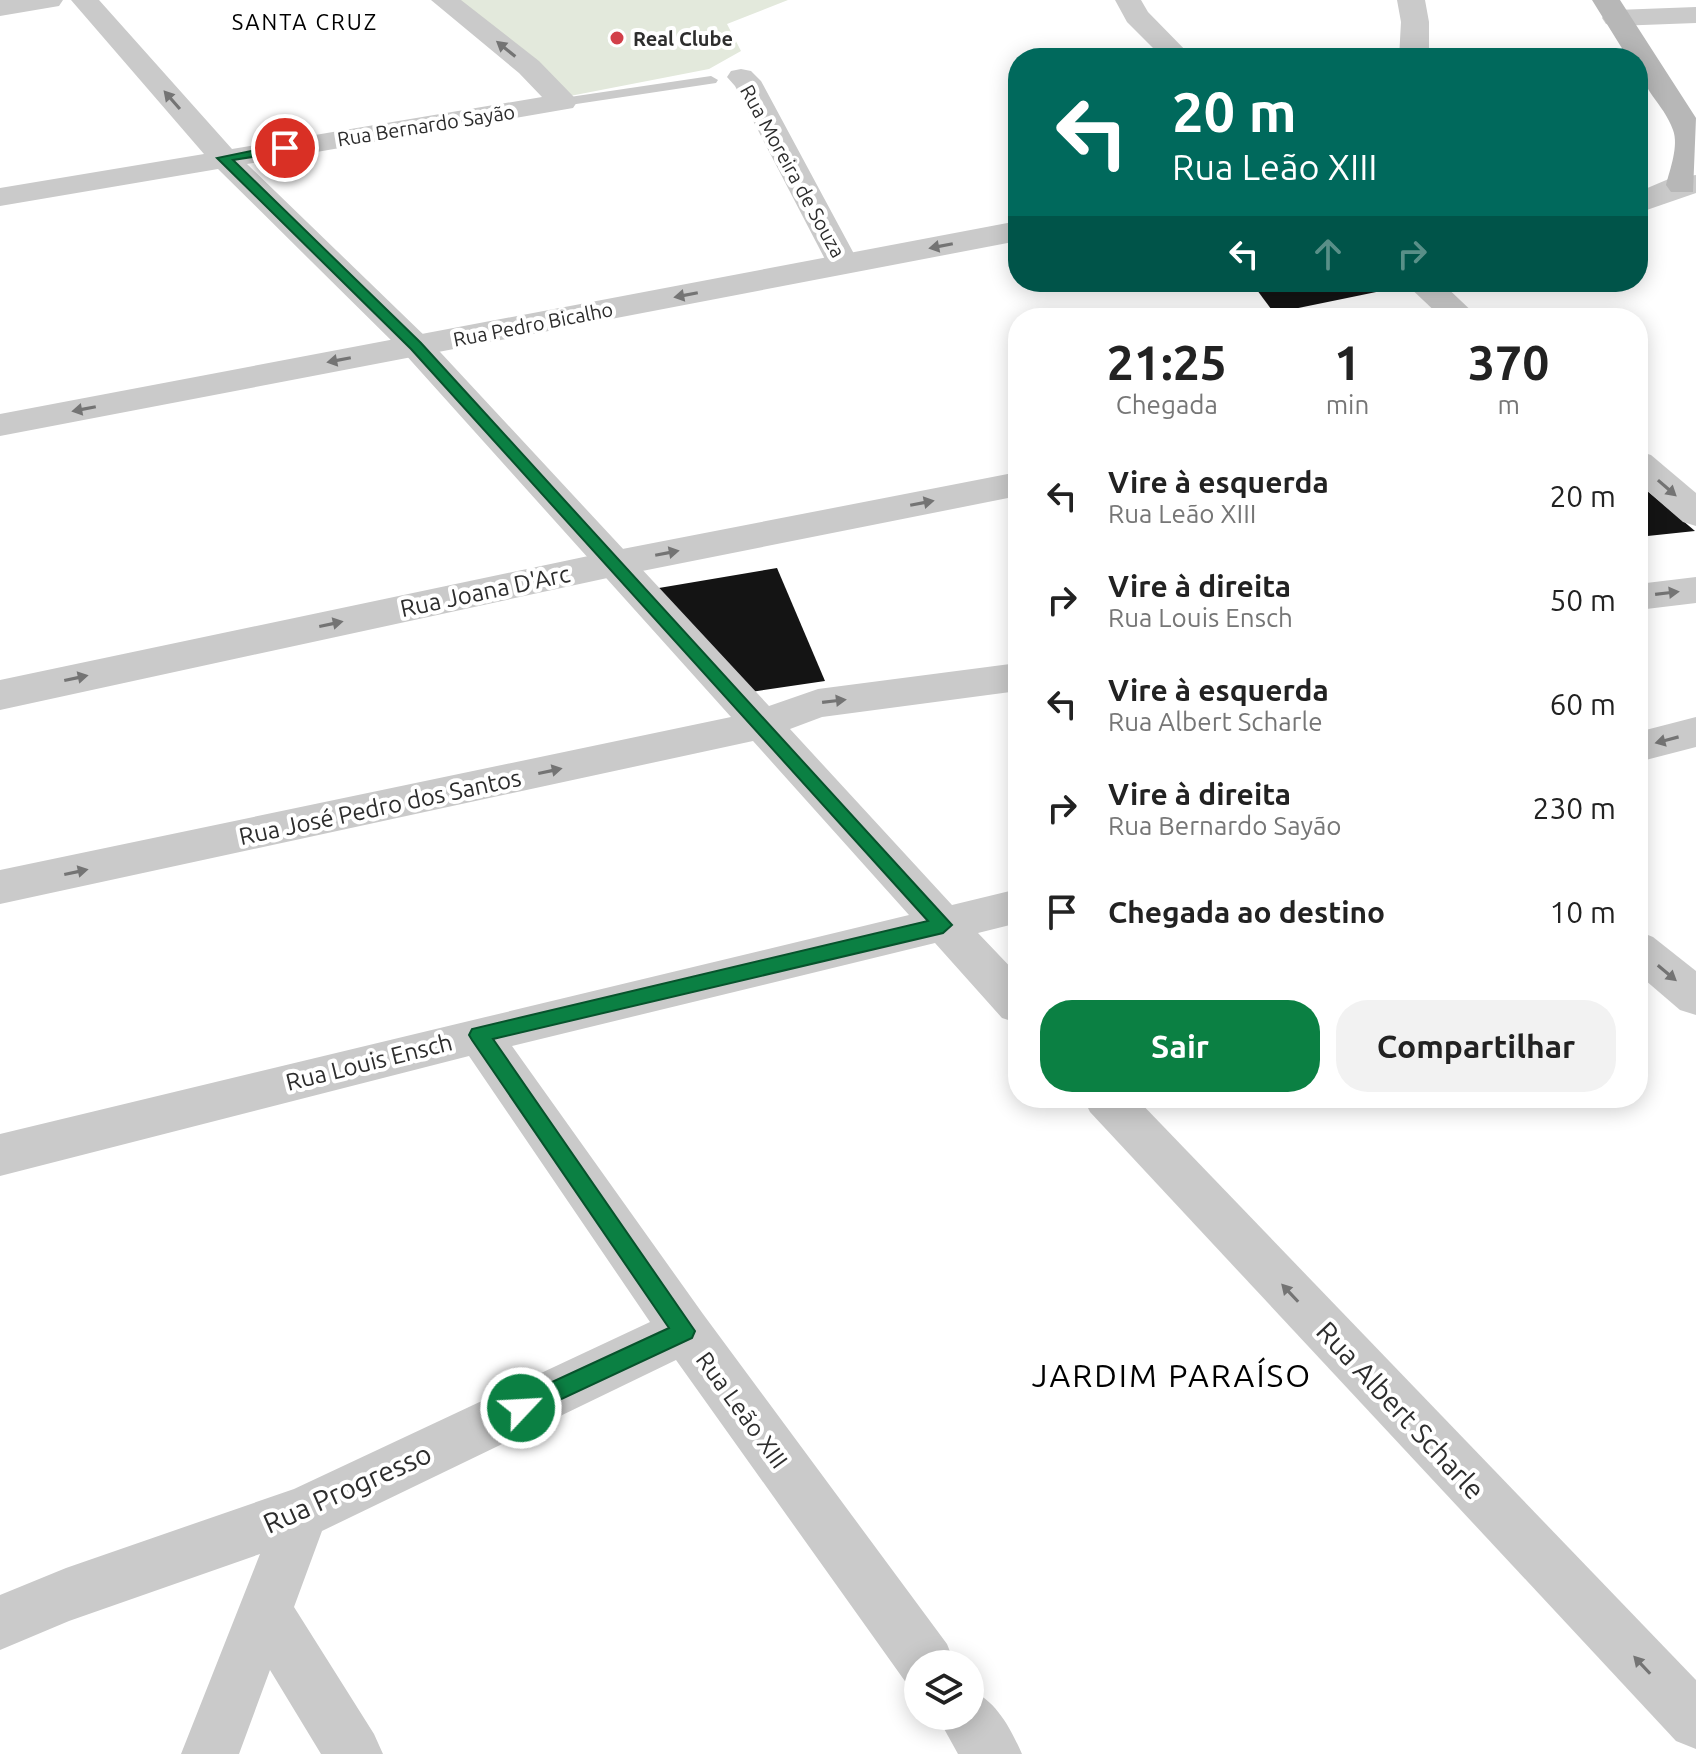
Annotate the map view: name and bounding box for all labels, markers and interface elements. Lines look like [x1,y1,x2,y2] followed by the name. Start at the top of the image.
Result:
[232,9,378,34] district label: SANTA CRUZ
[633,27,733,50] place label: Real Clube
[608,29,626,47] marker: Real Clube
[496,41,516,58] one-way arrow
[1040,80,1144,184] icon: left
[1172,80,1297,143] text: 20 m
[736,81,850,261] street label: Rua Moreira de Souza
[164,90,181,110] one-way arrow
[335,100,517,150] street label: Rua Bernardo Sayão
[251,114,319,182] pin
[263,126,307,170] icon: arrive
[1172,146,1378,187] text: Rua Leão XIII
[1222,232,1266,276] icon: left
[1306,232,1350,276] icon: ahead
[1390,232,1434,276] icon: right
[929,240,954,253] one-way arrow
[673,289,698,301] one-way arrow
[451,297,615,351] street label: Rua Pedro Bicalho
[1107,335,1227,389] text: 21:25
[1334,335,1361,389] text: 1
[1468,335,1549,389] text: 370
[327,355,352,367] one-way arrow
[1116,390,1218,419] text: Chegada
[1326,390,1369,419] text: min
[1497,390,1520,419] text: m
[71,404,96,416] one-way arrow
[1108,465,1329,499] text: Vire à esquerda
[1040,474,1084,518] icon: left
[1549,479,1616,513] text: 20 m
[1657,479,1677,496] one-way arrow
[910,496,935,508] one-way arrow
[1108,499,1256,528] text: Rua Leão XIII
[655,546,680,559] one-way arrow
[398,560,572,622] street label: Rua Joana D'Arc
[1108,569,1291,603] text: Vire à direita
[1040,578,1084,622] icon: right
[1549,583,1616,617] text: 50 m
[1655,587,1680,600] one-way arrow
[1108,603,1293,632] text: Rua Louis Ensch
[318,617,343,630] one-way arrow
[64,671,89,684] one-way arrow
[1108,673,1329,707] text: Vire à esquerda
[1040,682,1084,726] icon: left
[1549,687,1616,721] text: 60 m
[822,694,847,707] one-way arrow
[1108,707,1323,736] text: Rua Albert Scharle
[1654,734,1679,746] one-way arrow
[236,764,524,850] street label: Rua José Pedro dos Santos
[537,764,562,776] one-way arrow
[1108,777,1291,811] text: Vire à direita
[1040,786,1084,830] icon: right
[1532,791,1616,825] text: 230 m
[1108,811,1342,840] text: Rua Bernardo Sayão
[64,865,89,878] one-way arrow
[1040,890,1084,934] icon: arrive
[1108,895,1385,929] text: Chegada ao destino
[1549,895,1616,929] text: 10 m
[1657,964,1677,981] one-way arrow
[1040,1000,1320,1092] button: Sair
[1336,1000,1616,1092] button: Compartilhar
[283,1028,455,1096] street label: Rua Louis Ensch
[1282,1284,1300,1303] one-way arrow
[1311,1315,1491,1505] street label: Rua Albert Scharle
[691,1347,793,1473] street label: Rua Leão XIII
[1032,1357,1312,1393] district label: JARDIM PARAÍSO
[479,1366,563,1450] position arrow
[258,1437,436,1539] street label: Rua Progresso
[904,1650,984,1730] map controls
[904,1650,984,1730] button: layers
[1634,1656,1652,1675] one-way arrow

